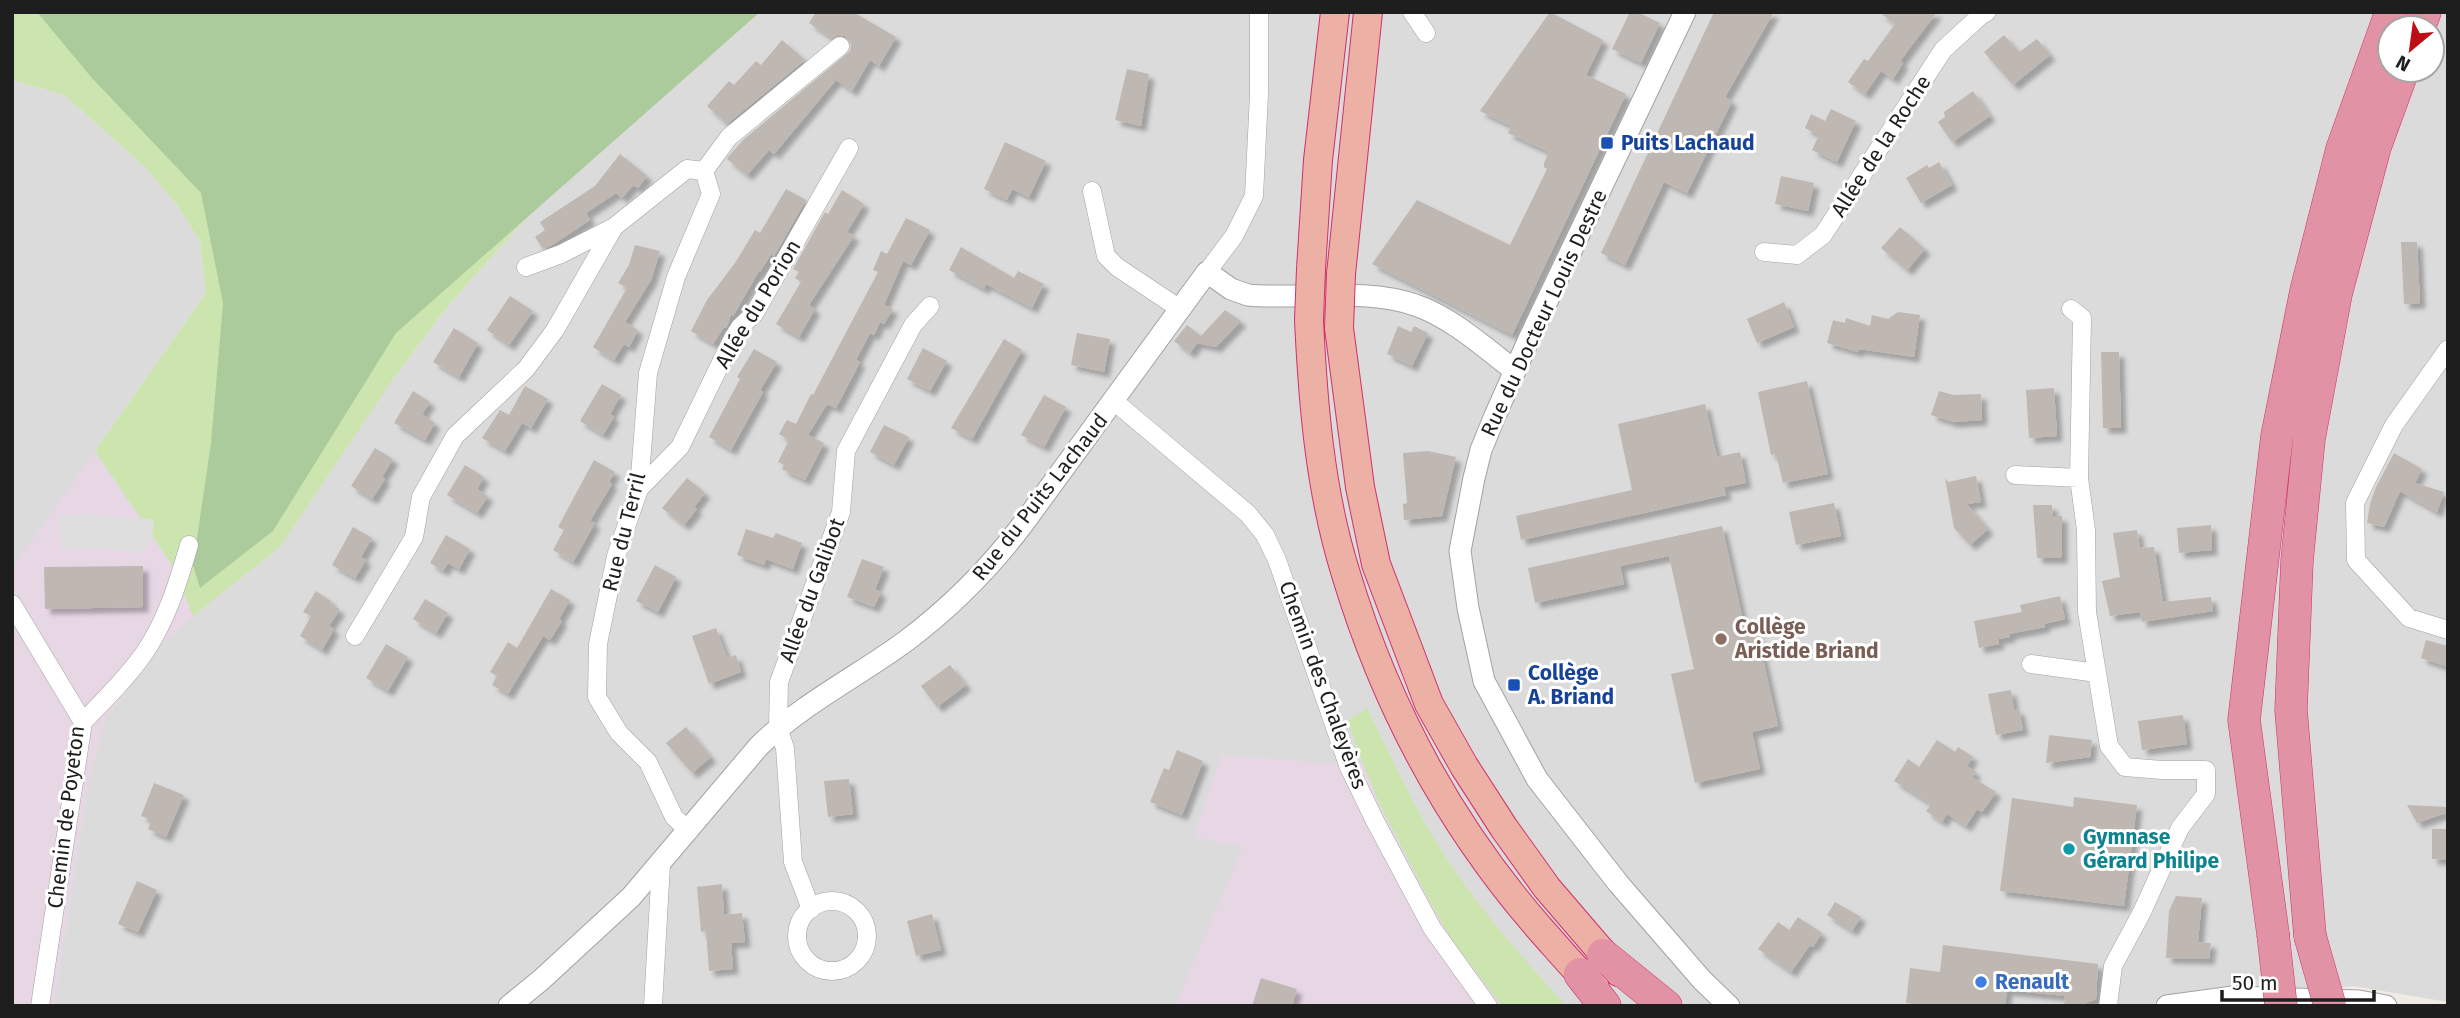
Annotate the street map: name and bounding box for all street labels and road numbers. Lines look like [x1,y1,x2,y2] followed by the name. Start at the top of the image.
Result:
[1826,70,1936,222] street label: Allée de la Roche
[1475,185,1613,441] street label: Rue du Docteur Louis Destre
[709,235,807,373] street label: Allée du Porion
[967,408,1113,586] street label: Rue du Puits Lachaud
[597,470,651,594] street label: Rue du Terril
[774,514,850,666] street label: Allée du Galibot
[1273,577,1373,793] street label: Chemin des Chaleyères
[42,724,90,910] street label: Chemin de Poyeton

